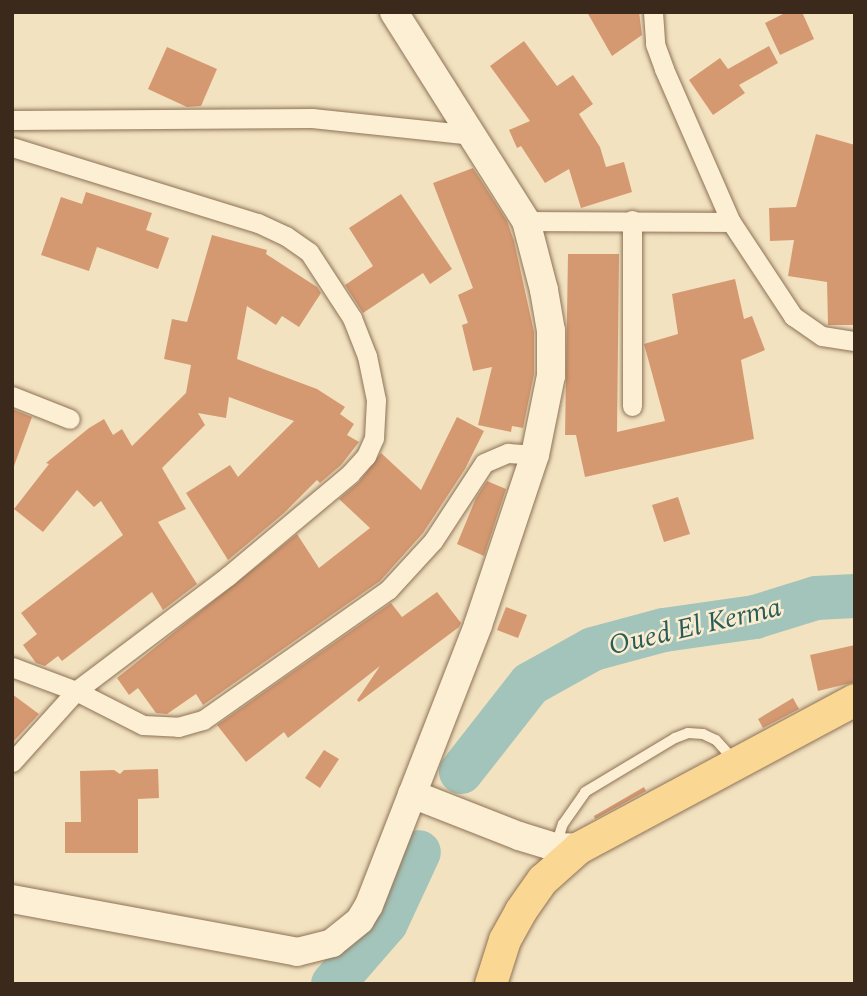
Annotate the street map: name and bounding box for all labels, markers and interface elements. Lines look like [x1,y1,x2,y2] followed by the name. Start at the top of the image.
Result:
[605,591,785,663] water label: Oued El Kerma

